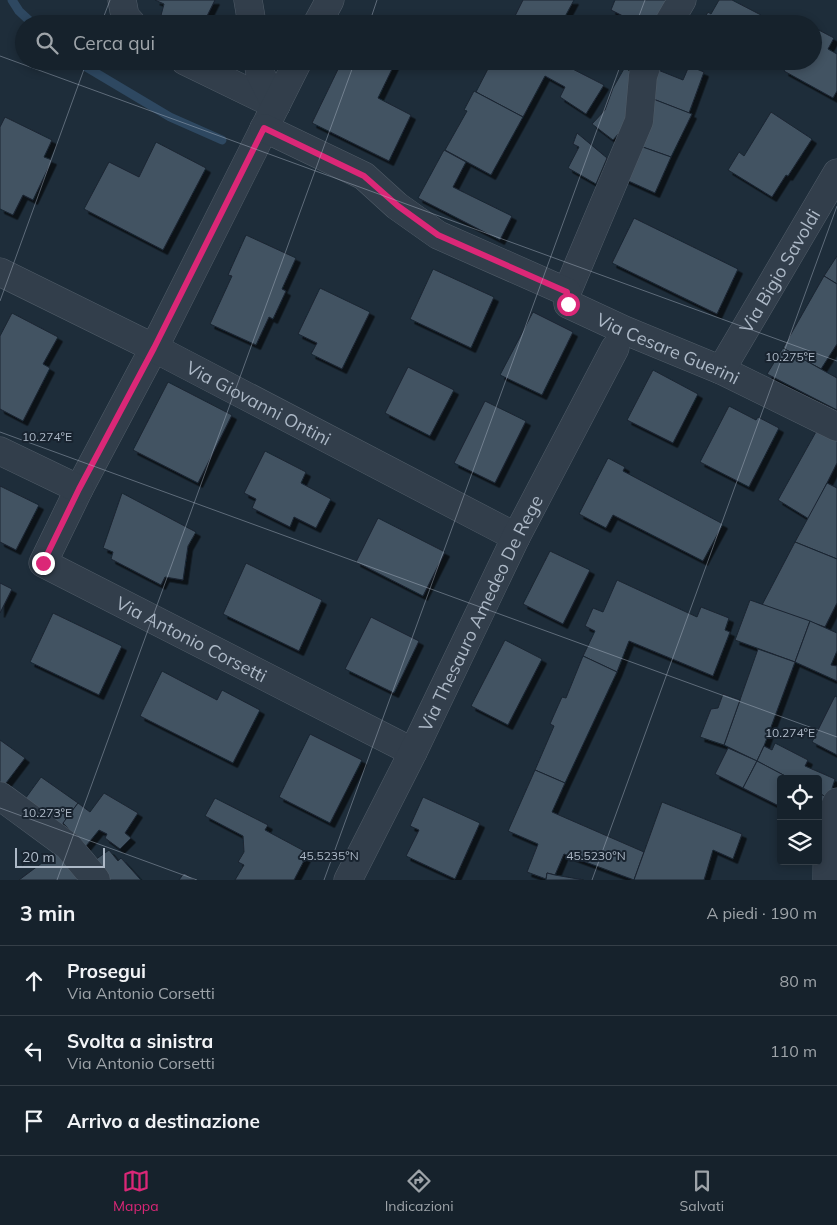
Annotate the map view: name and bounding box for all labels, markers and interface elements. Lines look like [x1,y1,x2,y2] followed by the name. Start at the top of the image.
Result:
[15,15,822,70] search box
[33,29,61,57] icon: search
[73,31,155,55] text: Cerca qui
[734,205,825,337] street label: Via Bigio Savoldi
[557,293,580,316] route start
[593,307,744,389] street label: Via Cesare Guerini
[765,349,815,364] text: 10.275°E
[182,355,335,450] street label: Via Giovanni Ontini
[22,429,72,444] text: 10.274°E
[413,491,548,735] street label: Via Thesauro Amedeo De Rege
[32,552,55,575] route end
[112,591,271,687] street label: Via Antonio Corsetti
[765,725,815,740] text: 10.274°E
[777,775,822,865] map controls
[777,775,822,820] button: locate
[22,805,72,820] text: 10.273°E
[777,820,822,865] button: layers
[15,845,105,868] scale bar
[22,848,55,866] text: 20 m
[299,848,359,863] text: 45.5235°N
[566,848,626,863] text: 45.5230°N
[20,900,75,926] text: 3 min
[706,903,817,923] text: A piedi · 190 m
[67,959,146,983] text: Prosegui
[20,967,48,995] icon: ahead
[780,971,817,991] text: 80 m
[67,983,215,1003] text: Via Antonio Corsetti
[67,1029,213,1053] text: Svolta a sinistra
[20,1037,48,1065] icon: left
[770,1041,817,1061] text: 110 m
[67,1053,215,1073] text: Via Antonio Corsetti
[20,1107,48,1135] icon: arrive
[67,1109,260,1133] text: Arrivo a destinazione
[113,1167,159,1215] tab: Mappa
[385,1167,454,1215] tab: Indicazioni
[680,1167,724,1215] tab: Salvati

